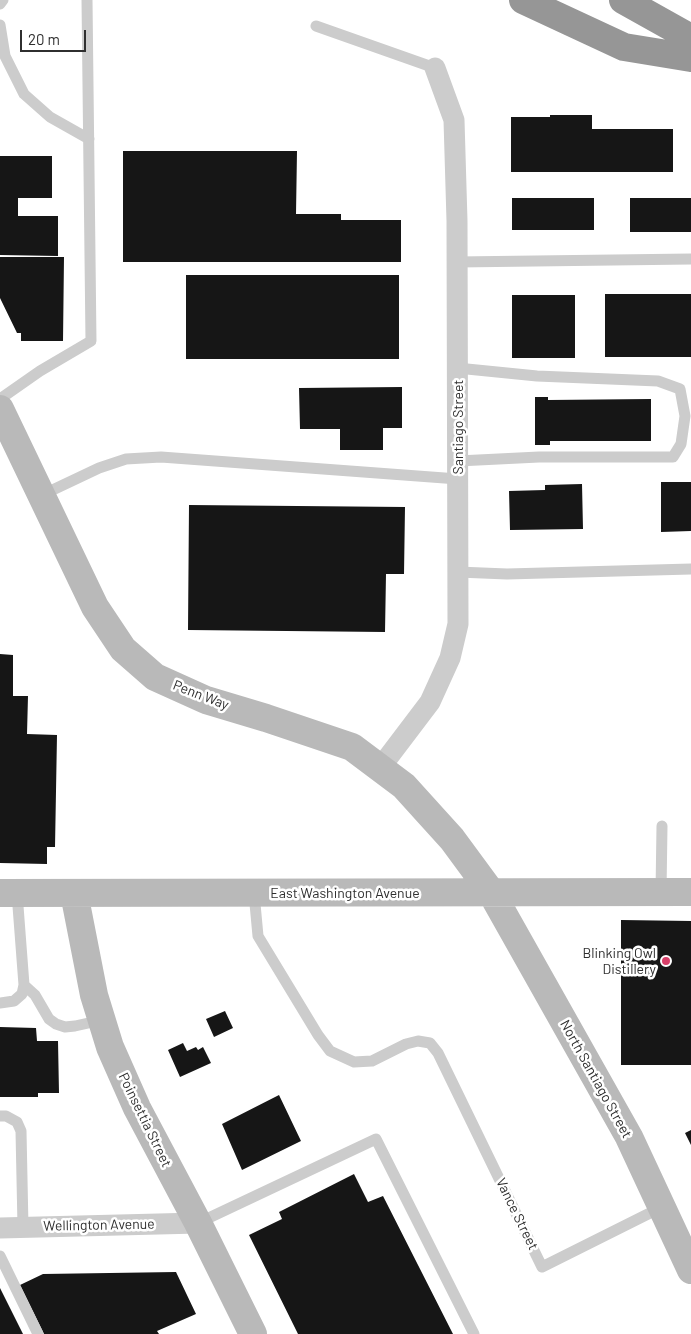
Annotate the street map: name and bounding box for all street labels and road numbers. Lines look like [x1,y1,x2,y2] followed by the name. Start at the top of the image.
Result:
[450,380,466,474] street label: Santiago Street
[171,677,231,713] street label: Penn Way
[270,885,420,901] street label: East Washington Avenue
[557,1017,635,1141] street label: North Santiago Street
[115,1070,175,1170] street label: Poinsettia Street
[492,1175,542,1253] street label: Vance Street
[43,1216,155,1234] street label: Wellington Avenue

